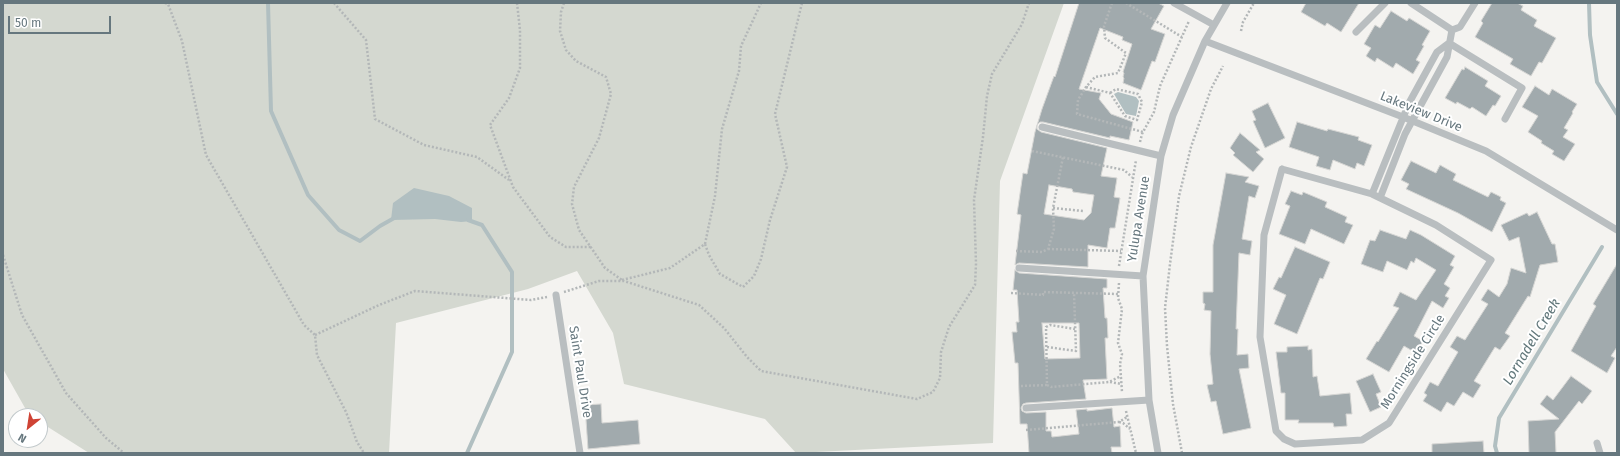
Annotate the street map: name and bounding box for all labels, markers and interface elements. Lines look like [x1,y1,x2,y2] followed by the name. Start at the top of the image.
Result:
[10,8,113,34] scale bar
[15,16,41,30] text: 50 m
[1378,88,1464,136] street label: Lakeview Drive
[1125,175,1153,263] street label: Yulupa Avenue
[1500,296,1564,388] water label: Lornadell Creek
[1378,312,1448,412] street label: Morningside Circle
[565,325,595,419] street label: Saint Paul Drive
[8,408,48,448] north arrow
[16,431,29,445] text: N

